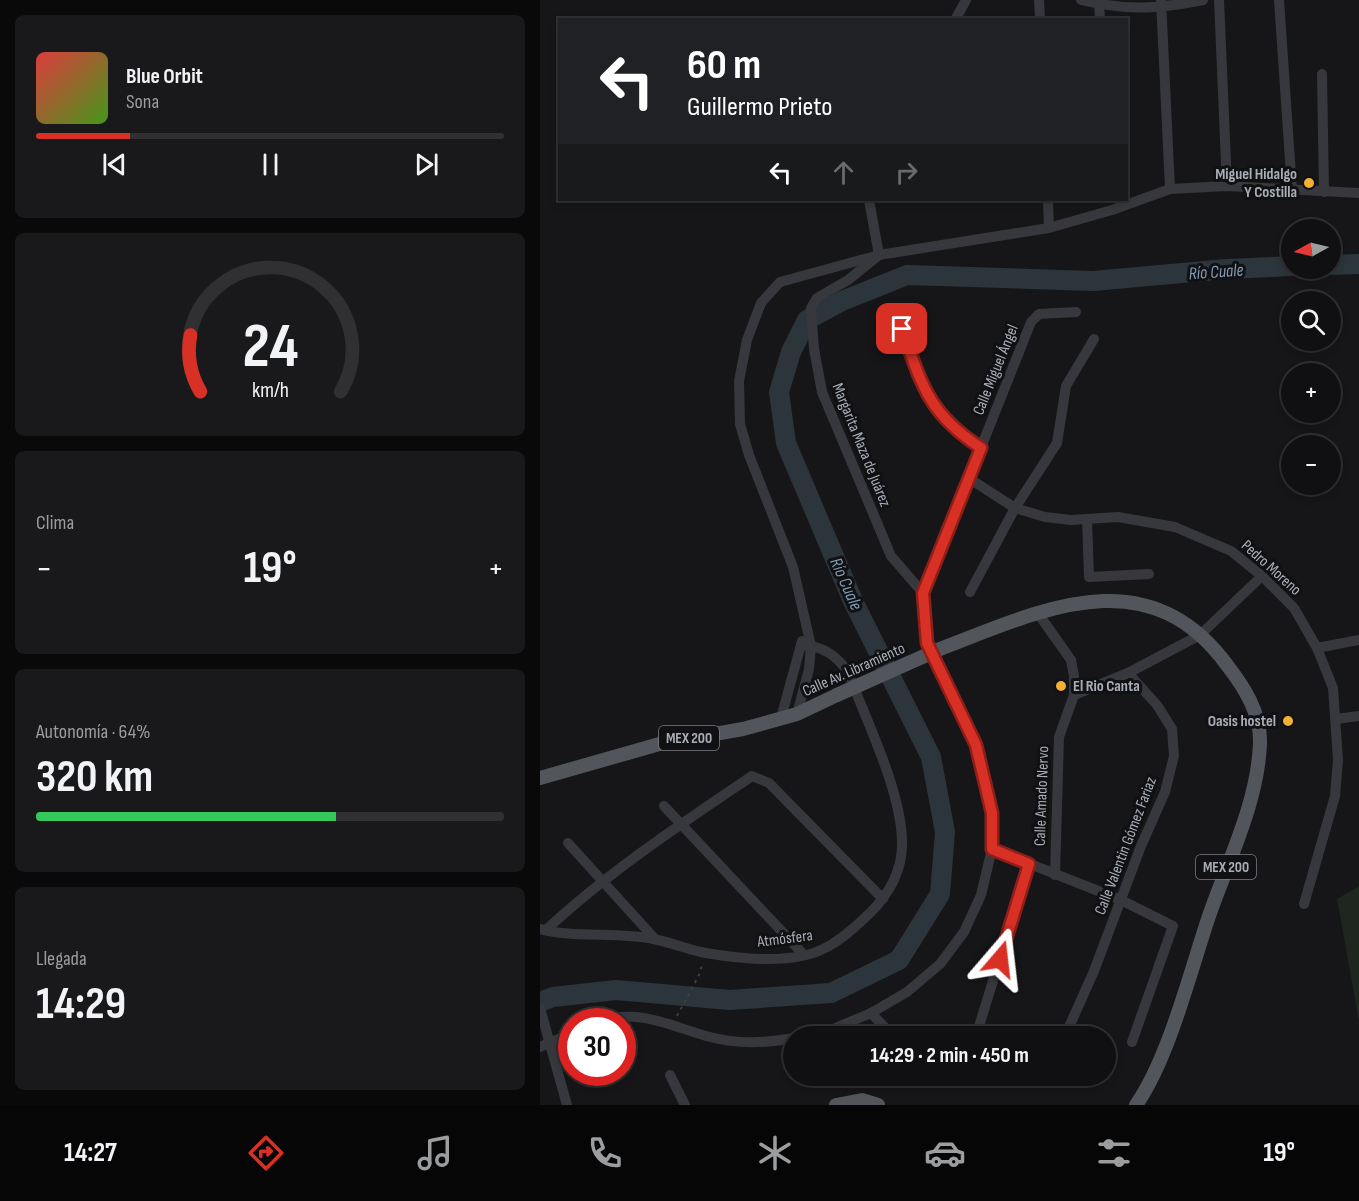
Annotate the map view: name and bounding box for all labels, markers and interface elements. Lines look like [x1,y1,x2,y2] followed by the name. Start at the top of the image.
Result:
[687,40,761,91] text: 60 m
[588,42,666,120] icon: left
[126,63,203,90] text: Blue Orbit
[126,90,159,114] text: Sona
[687,91,832,123] text: Guillermo Prieto
[98,148,131,181] icon: previous
[254,148,287,181] icon: pause
[410,148,443,181] icon: next
[764,156,797,189] icon: left
[827,156,860,189] icon: ahead
[890,156,923,189] icon: right
[1215,165,1297,202] place label: Miguel Hidalgo Y Costilla
[1302,176,1316,190] marker: Miguel Hidalgo Y Costilla
[1281,219,1341,279] north arrow
[1281,219,1341,495] map controls
[1188,260,1244,284] water label: Río Cuale
[1281,291,1341,351] button: search
[876,303,927,354] pin
[242,310,298,385] text: 24
[885,312,918,345] icon: arrive
[969,322,1023,418] street label: Calle Miguel Ángel
[1281,363,1341,423] button: +
[251,378,289,403] text: km/h
[828,380,895,510] street label: Margarita Maza de Juárez
[1281,435,1341,495] button: −
[36,511,74,535] text: Clima
[1237,536,1305,600] street label: Pedro Moreno
[243,541,297,596] text: 19°
[36,549,52,589] text: −
[488,549,504,589] text: +
[825,555,867,613] water label: Río Cuale
[800,639,908,701] street label: Calle Av. Libramiento
[1073,677,1140,696] place label: El Rio Canta
[1054,679,1068,693] marker: El Rio Canta
[1208,712,1276,731] place label: Oasis hostel
[1281,714,1295,728] marker: Oasis hostel
[36,720,151,744] text: Autonomía · 64%
[659,726,719,750] road number: MEX 200
[1031,746,1053,846] street label: Calle Amado Nervo
[36,750,153,805] text: 320 km
[1091,774,1161,918] street label: Calle Valentin Gómez Fariaz
[1196,855,1256,879] road number: MEX 200
[755,926,814,952] street label: Atmósfera
[968,927,1032,991] position arrow
[36,947,87,971] text: Llegada
[36,977,126,1032] text: 14:29
[558,1008,636,1086] speed limit sign: 30
[870,1042,1029,1069] text: 14:29 · 2 min · 450 m
[245,1132,287,1174] icon: directions
[414,1132,456,1174] icon: music
[584,1132,626,1174] icon: phone
[754,1132,796,1174] icon: climate
[924,1132,966,1174] icon: car
[1093,1132,1135,1174] icon: filters
[64,1137,117,1169] text: 14:27
[1263,1137,1295,1169] text: 19°

